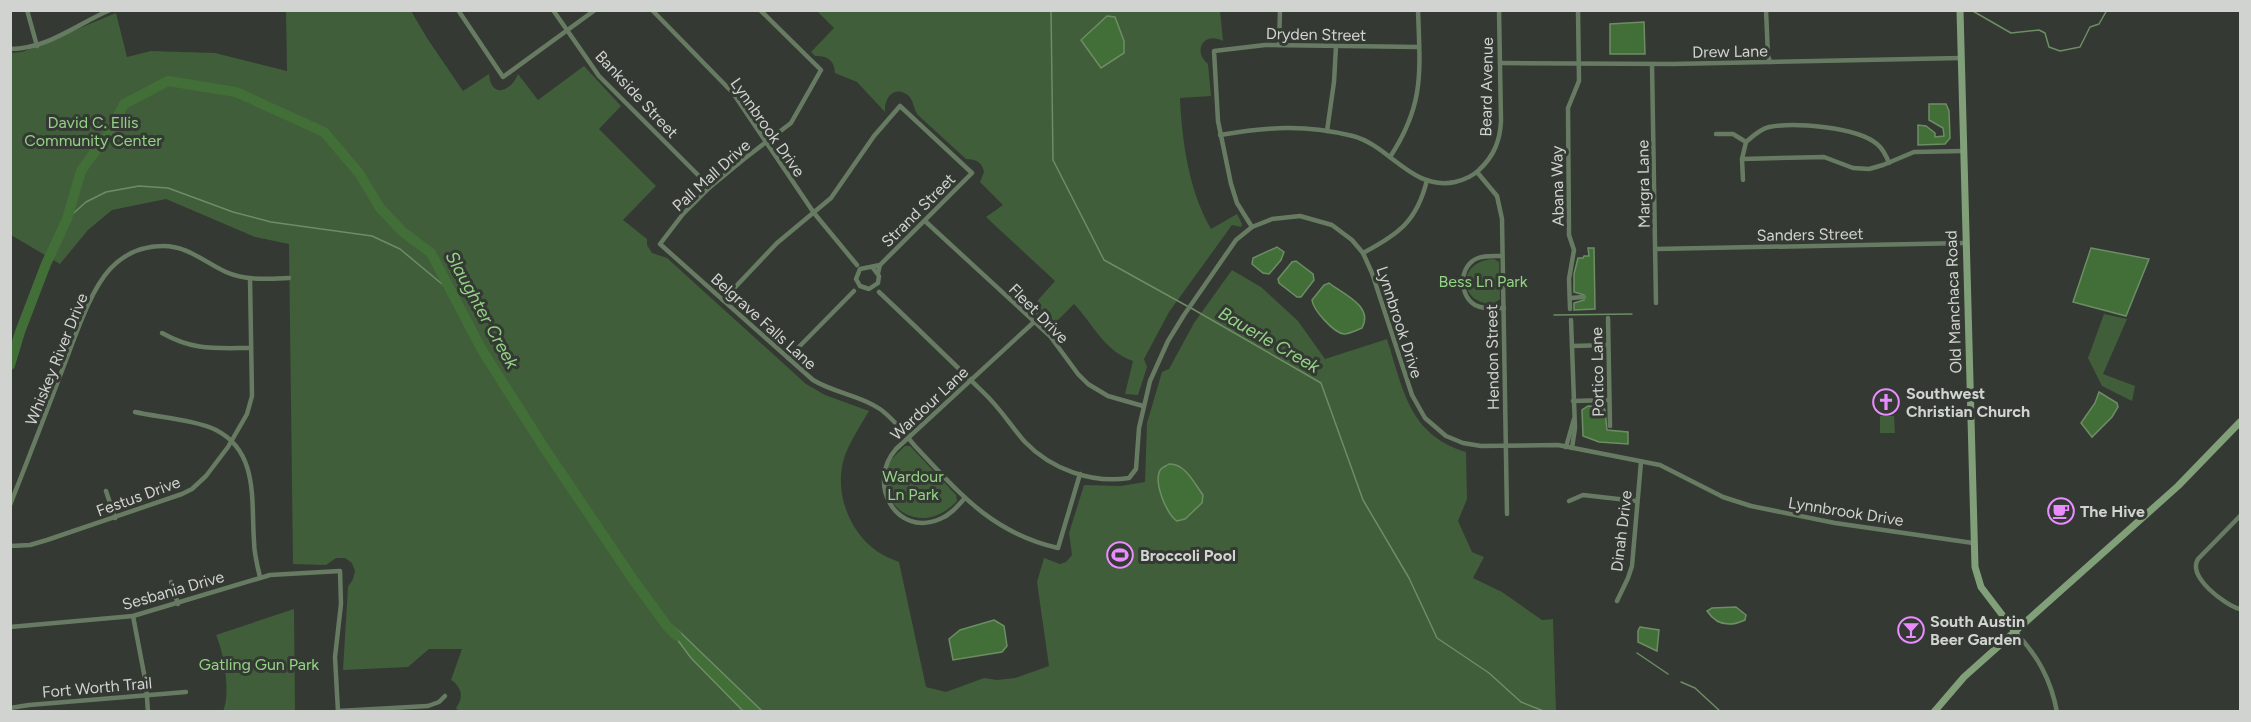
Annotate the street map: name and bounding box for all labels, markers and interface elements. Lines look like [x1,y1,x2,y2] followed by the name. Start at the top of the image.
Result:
[1266,24,1366,45] street label: Dryden Street
[1476,37,1497,137] street label: Beard Avenue
[1692,41,1768,62] street label: Drew Lane
[591,47,682,142] street label: Bankside Street
[726,74,809,181] street label: Lynnbrook Drive
[24,113,162,150] park label: David C. Ellis Community Center
[669,135,754,215] street label: Pall Mall Drive
[1633,139,1654,228] street label: Margra Lane
[1547,145,1568,226] street label: Abana Way
[878,170,959,251] street label: Strand Street
[1757,224,1863,245] street label: Sanders Street
[1942,230,1965,374] street label: Old Manchaca Road
[441,247,524,374] water label: Slaughter Creek
[1372,264,1427,381] street label: Lynnbrook Drive
[707,269,820,374] street label: Belgrave Falls Lane
[1438,272,1528,291] park label: Bess Ln Park
[1005,280,1073,347] street label: Fleet Drive
[21,290,92,428] street label: Whiskey River Drive
[1214,302,1325,379] water label: Bauerle Creek
[1482,304,1503,410] street label: Hendon Street
[1587,327,1608,417] street label: Portico Lane
[887,362,972,444] street label: Wardour Lane
[1906,384,2030,421] place label: Southwest Christian Church
[1871,387,1901,417] church icon: Southwest Christian Church
[882,467,944,504] park label: Wardour Ln Park
[93,472,183,520] street label: Festus Drive
[1607,489,1636,573] street label: Dinah Drive
[1787,493,1905,530] street label: Lynnbrook Drive
[2046,496,2076,526] cafe icon: The Hive
[2080,502,2145,521] place label: The Hive
[1105,540,1135,570] sports icon: Broccoli Pool
[1140,546,1236,565] place label: Broccoli Pool
[120,567,227,614] street label: Sesbania Drive
[1930,612,2025,649] place label: South Austin Beer Garden
[1896,615,1926,645] bar icon: South Austin Beer Garden
[199,655,319,674] park label: Gatling Gun Park
[41,673,153,702] street label: Fort Worth Trail

